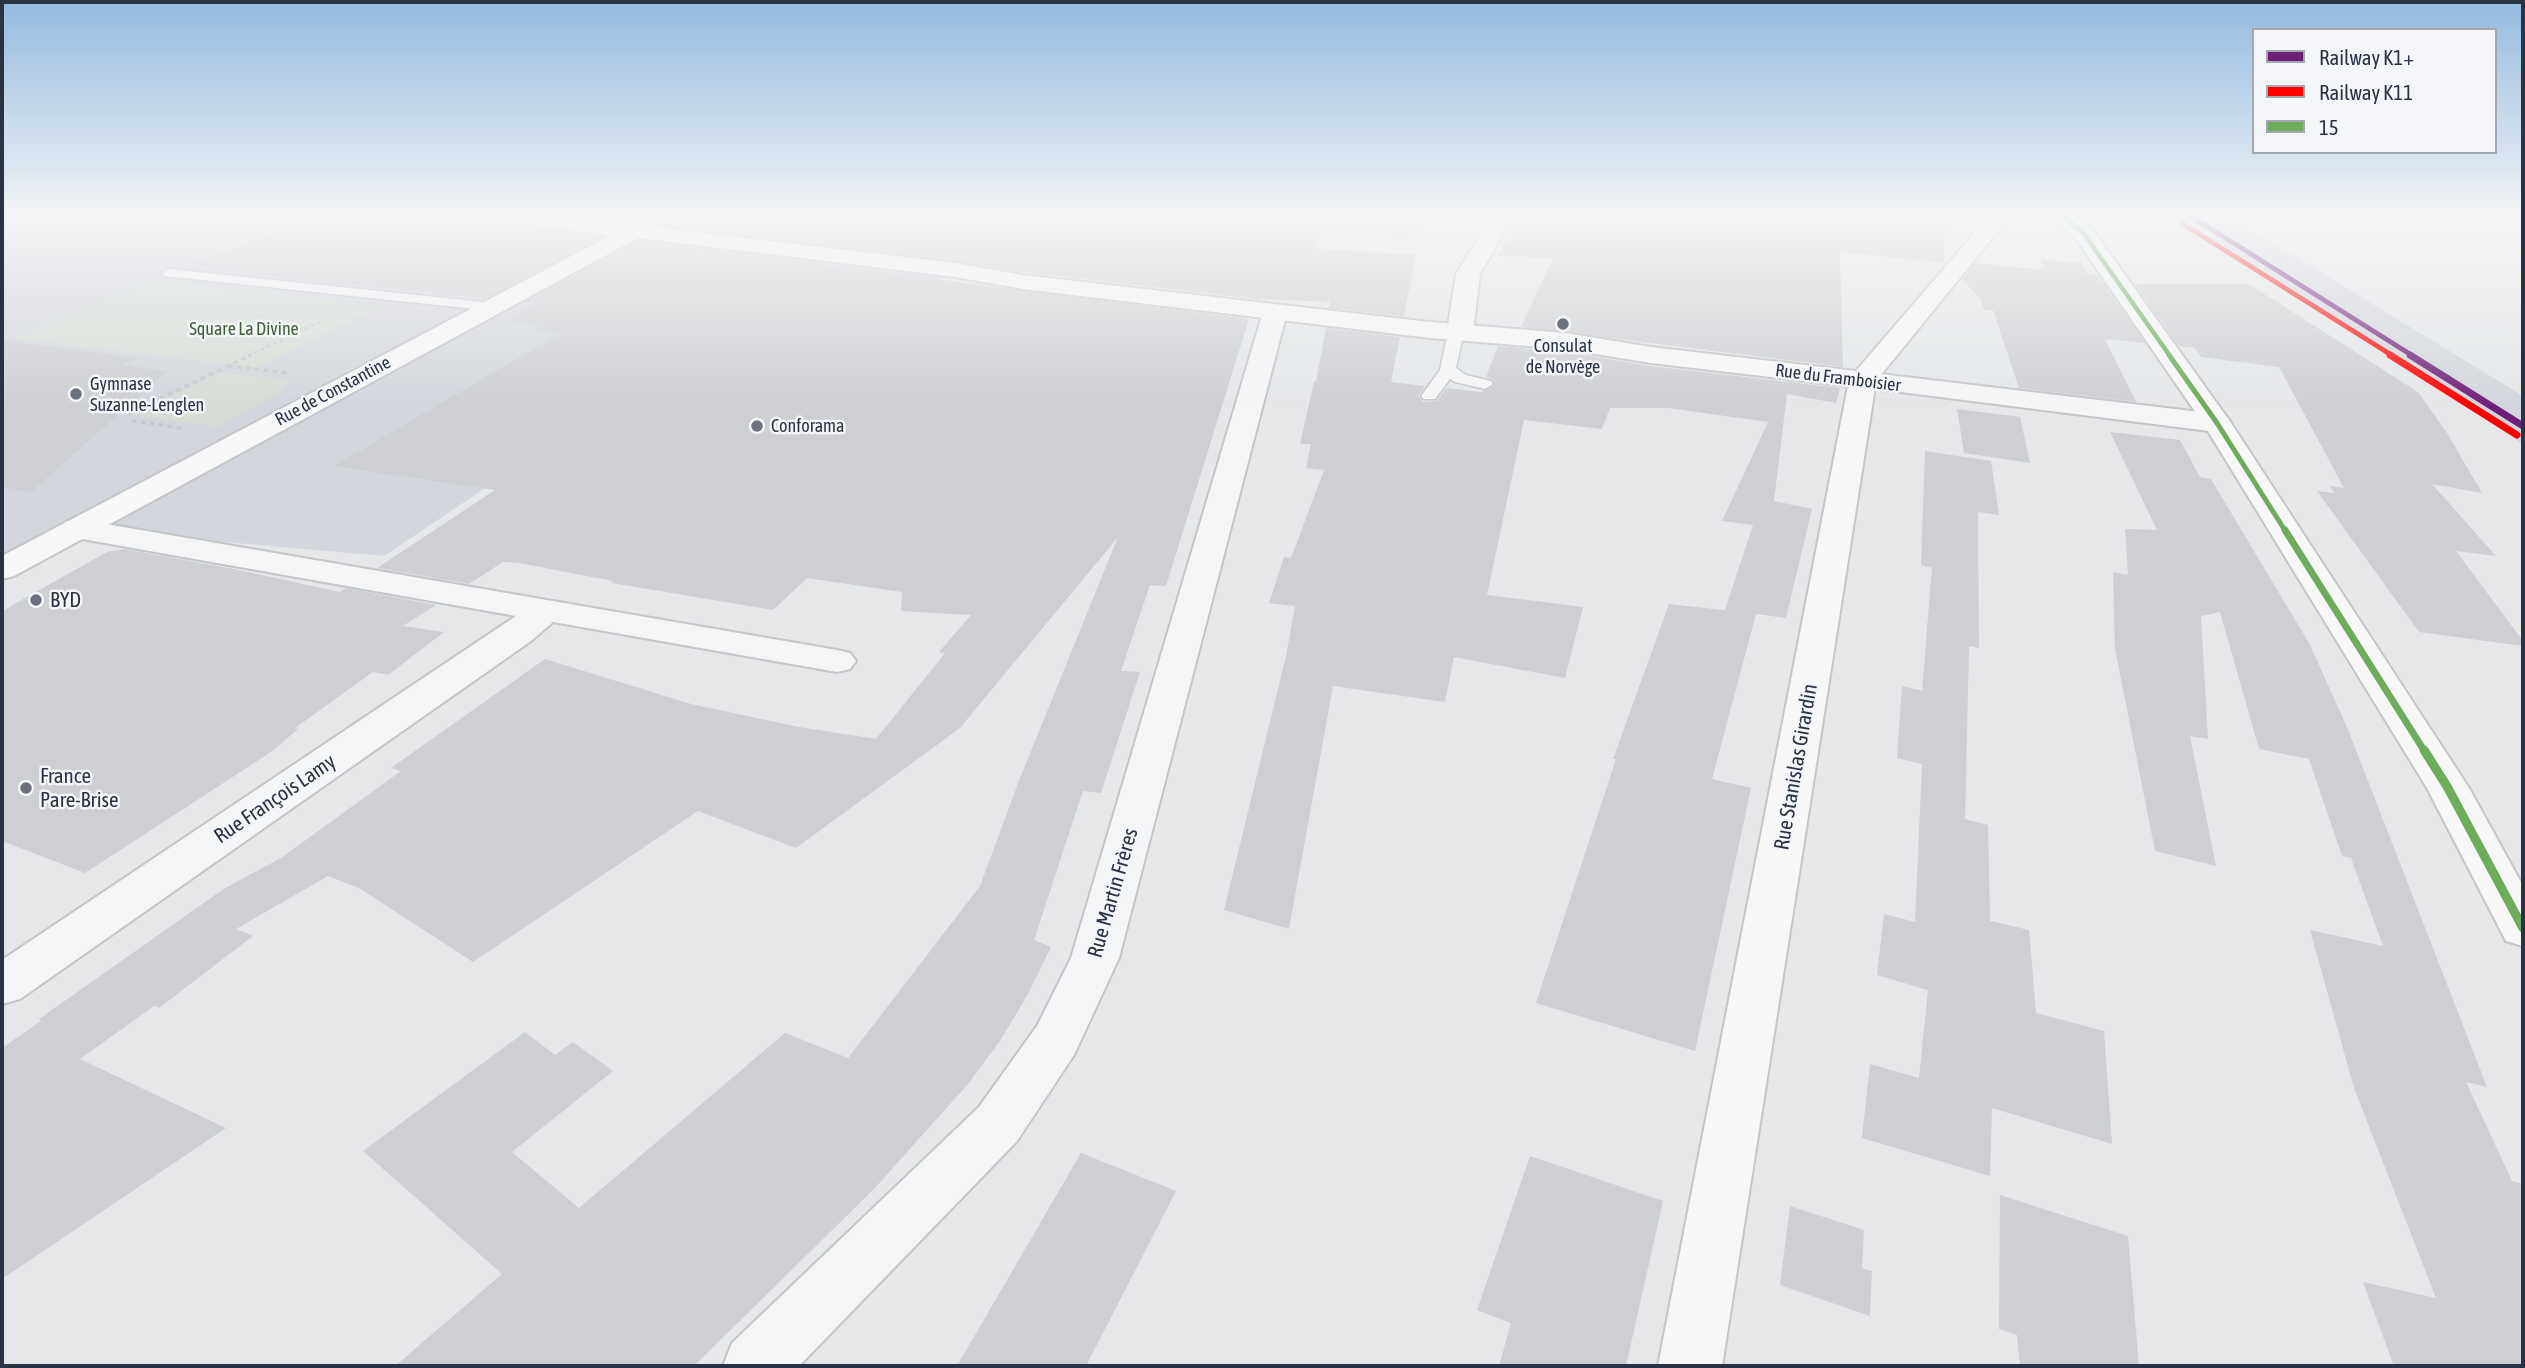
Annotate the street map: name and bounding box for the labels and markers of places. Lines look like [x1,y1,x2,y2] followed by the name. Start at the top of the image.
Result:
[1555,316,1571,332] marker: Consulat de Norvège
[1526,335,1600,378] place label: Consulat de Norvège
[90,373,204,416] place label: Gymnase Suzanne-Lenglen
[68,386,84,402] marker: Gymnase Suzanne-Lenglen
[771,415,844,437] place label: Conforama
[749,418,765,434] marker: Conforama
[50,587,81,613] place label: BYD
[28,592,44,608] marker: BYD
[40,763,119,813] place label: France Pare-Brise
[18,780,34,796] marker: France Pare-Brise

